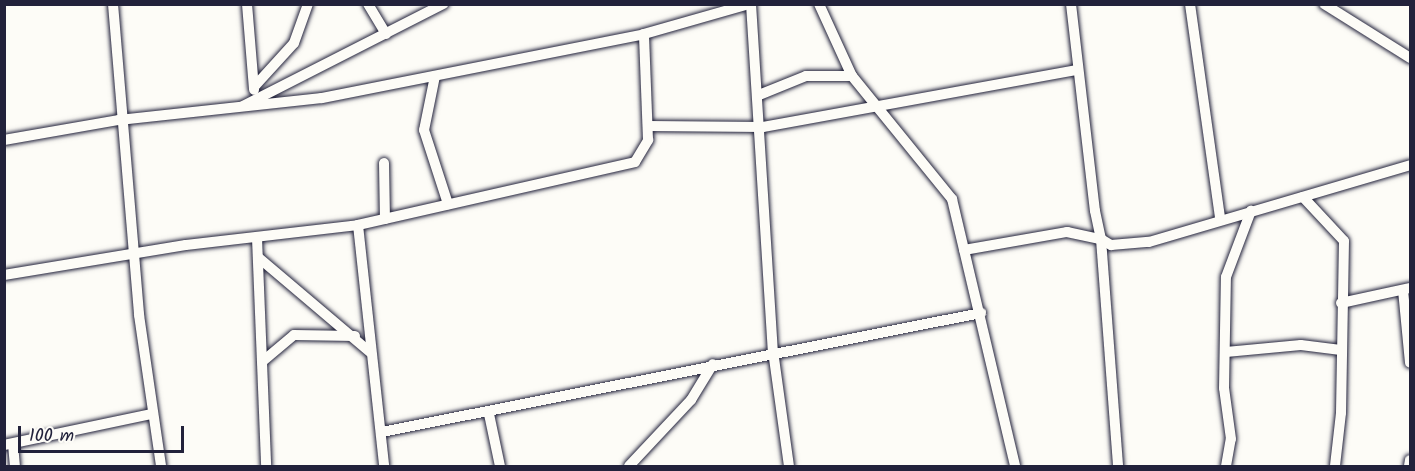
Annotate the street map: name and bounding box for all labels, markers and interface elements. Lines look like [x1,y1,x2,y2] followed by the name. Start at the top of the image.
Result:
[21,414,188,452] scale bar
[29,422,74,451] text: 100 m

